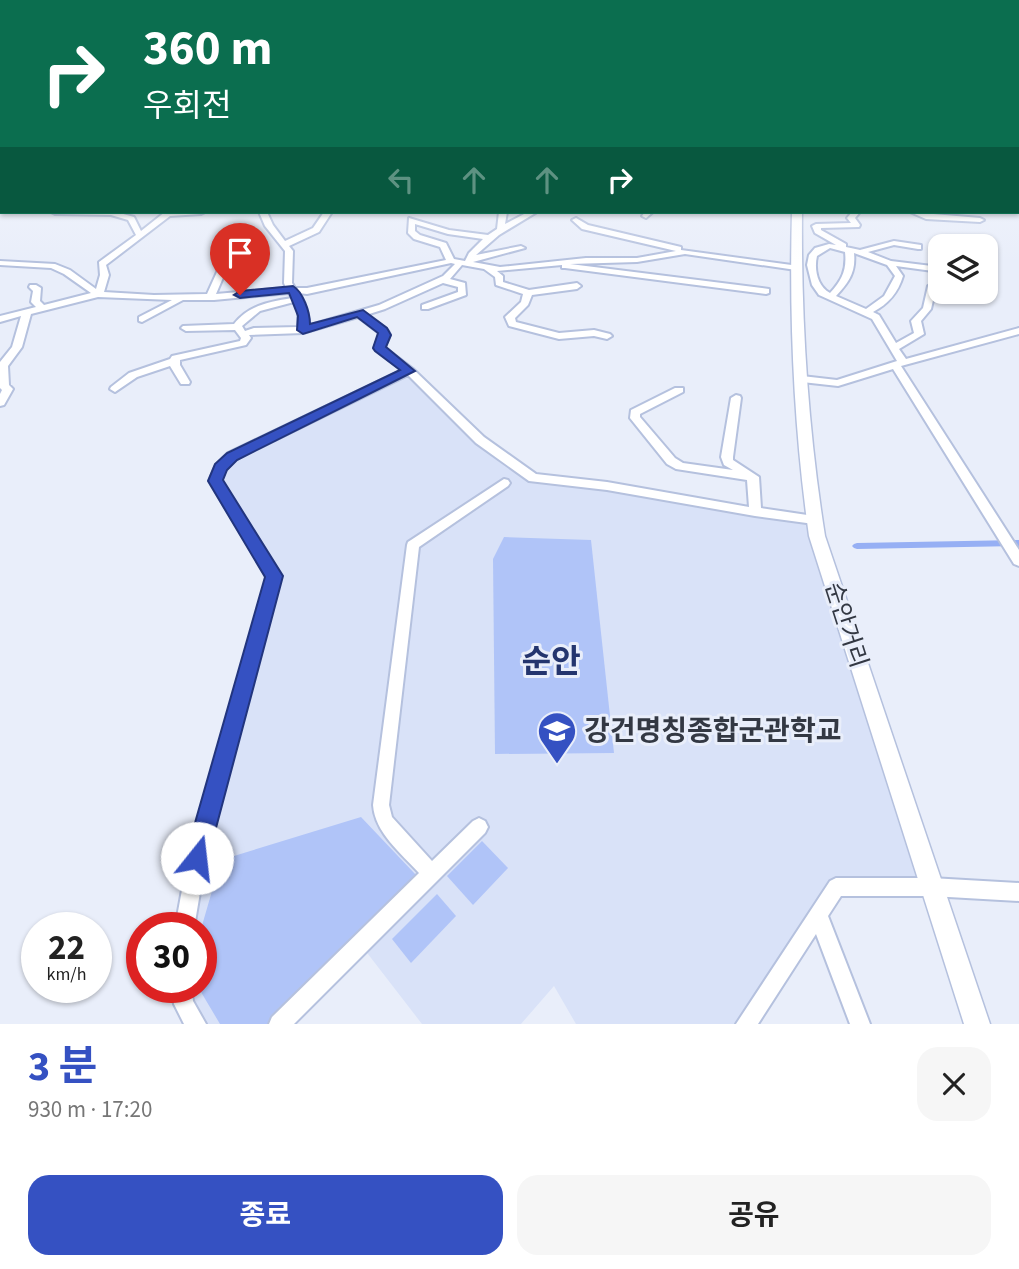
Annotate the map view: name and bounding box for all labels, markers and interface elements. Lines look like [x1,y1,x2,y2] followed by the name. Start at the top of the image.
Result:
[143,14,272,84] text: 360 m
[28,28,119,119] icon: right
[143,83,231,129] text: 우회전
[382,161,420,199] icon: left
[455,161,493,199] icon: ahead
[528,161,566,199] icon: ahead
[601,161,639,199] icon: right
[210,223,270,295] pin
[221,234,259,272] icon: arrive
[928,234,998,304] map controls
[928,234,998,304] button: layers
[816,578,876,672] street label: 순안거리
[522,639,580,685] district label: 순안
[536,710,578,765] school or university icon: 강건명칭종합군관학교
[584,711,842,751] place label: 강건명칭종합군관학교
[160,821,234,895] position arrow
[126,912,217,1003] speed limit sign: 30
[48,923,85,973] text: 22
[47,962,86,987] text: km/h
[28,1037,97,1097] text: 3 분
[917,1047,991,1121] button: close
[28,1093,152,1126] text: 930 m · 17:20
[28,1175,503,1255] button: 종료
[517,1175,991,1255] button: 공유

